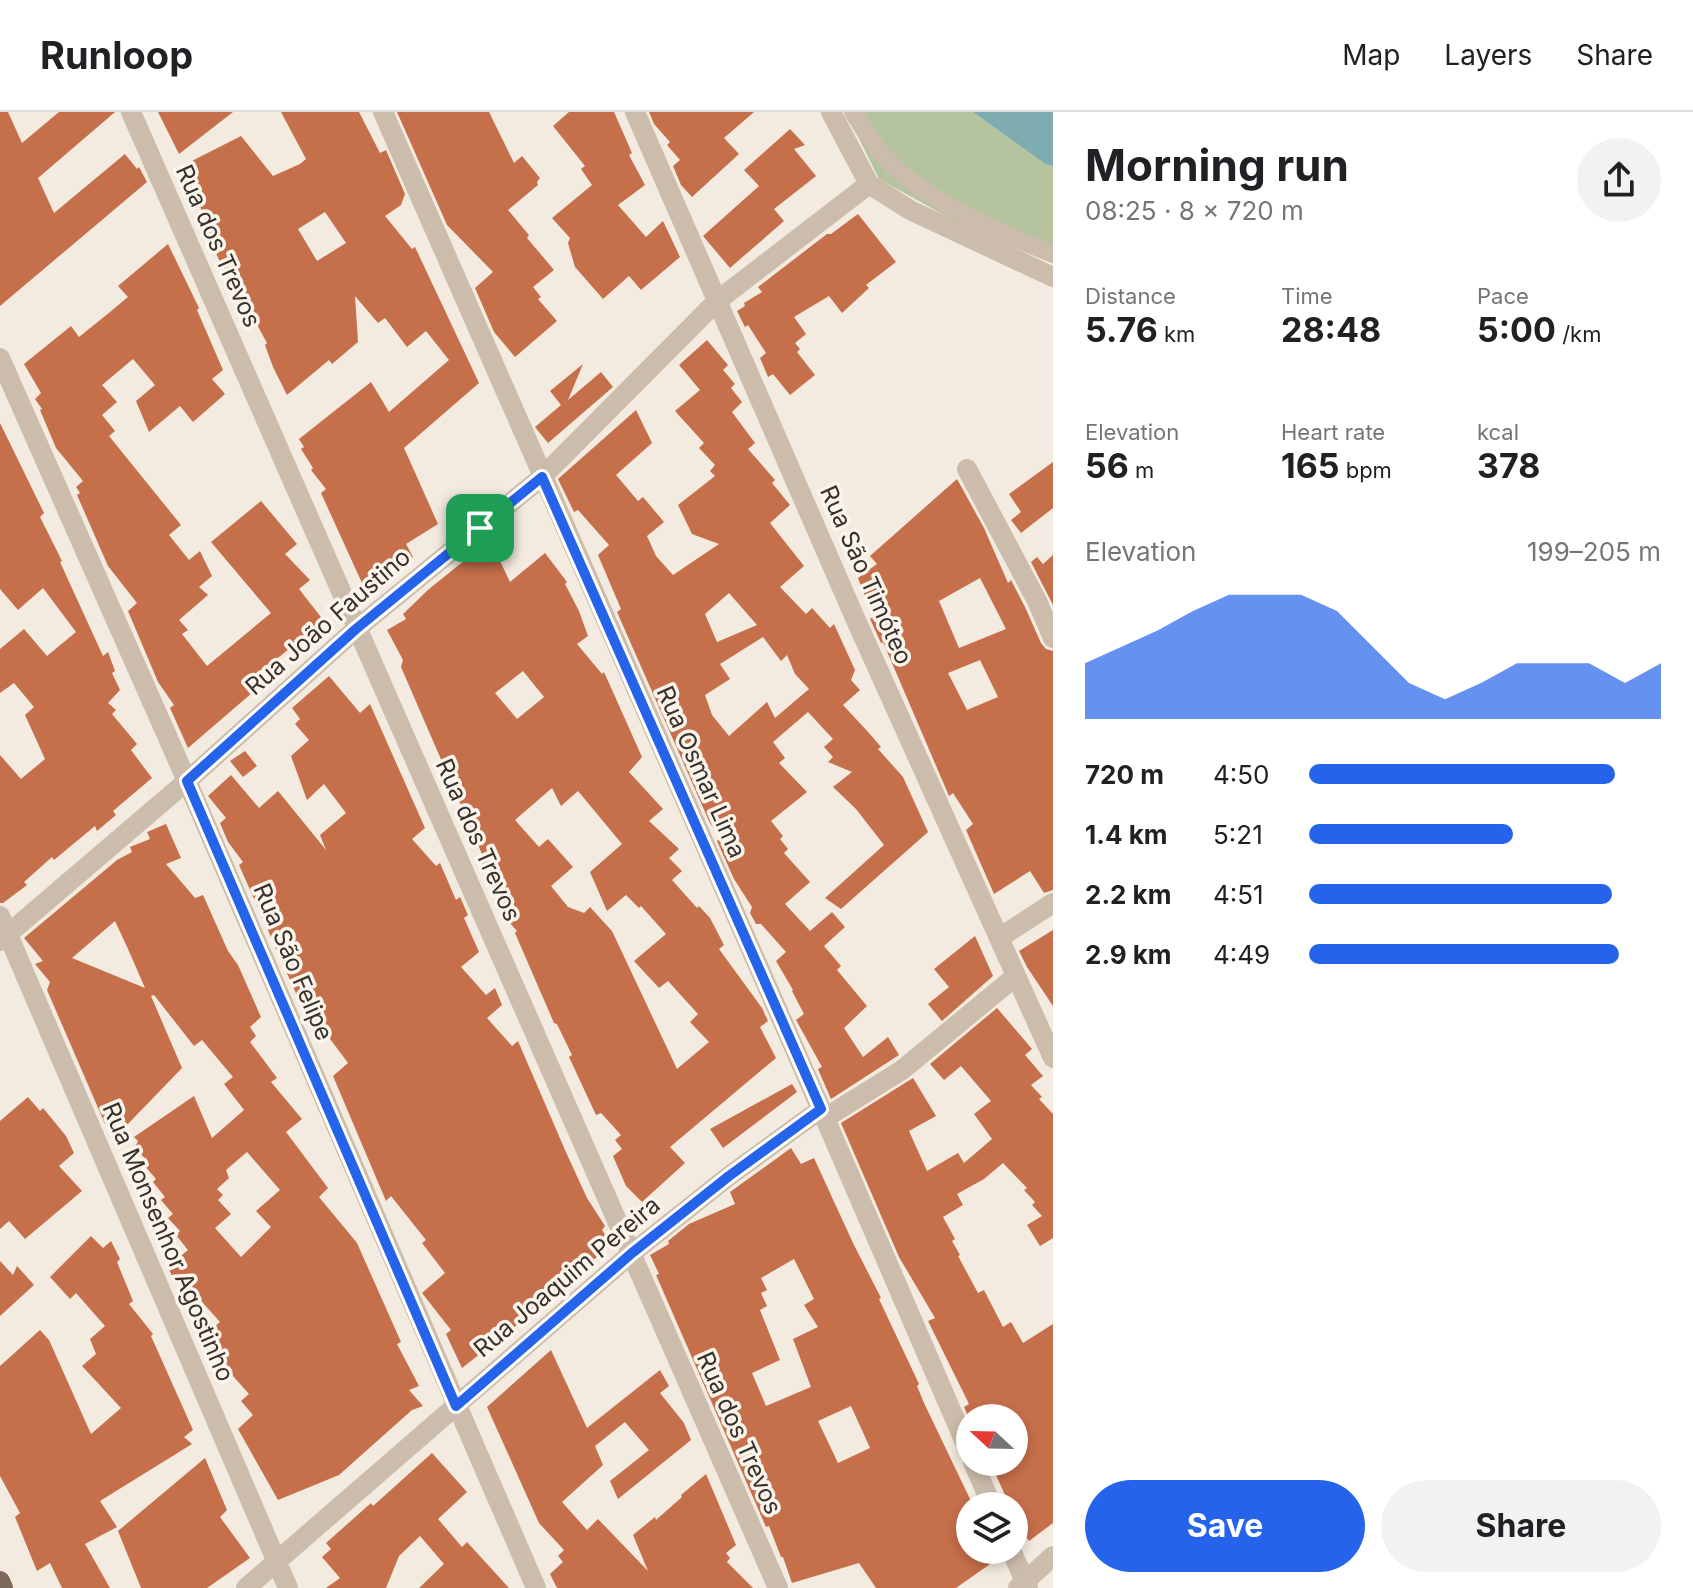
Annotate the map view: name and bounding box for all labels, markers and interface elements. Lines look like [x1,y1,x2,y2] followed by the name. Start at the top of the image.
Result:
[40,32,193,78] text: Runloop
[1342,38,1400,72] text: Map
[1444,38,1532,72] text: Layers
[1576,38,1653,72] text: Share
[1085,138,1349,192] text: Morning run
[1577,138,1661,222] button: share
[170,160,267,332] street label: Rua dos Trevos
[1085,195,1304,226] text: 08:25 · 8 × 720 m
[1085,283,1176,309] text: Distance
[1281,283,1333,309] text: Time
[1477,283,1529,309] text: Pace
[1085,309,1158,350] text: 5.76
[1281,309,1381,350] text: 28:48
[1477,309,1556,350] text: 5:00
[1158,321,1195,347] text: km
[1556,321,1601,347] text: /km
[1085,419,1179,445] text: Elevation
[1281,419,1385,445] text: Heart rate
[1477,419,1519,445] text: kcal
[1085,445,1129,486] text: 56
[1281,445,1339,486] text: 165
[1477,445,1540,486] text: 378
[1129,457,1154,483] text: m
[1339,457,1392,483] text: bpm
[814,481,919,669] street label: Rua São Timóteo
[446,494,514,562] pin
[458,506,502,550] icon: arrive
[1085,536,1196,567] text: Elevation
[1527,536,1661,567] text: 199–205 m
[239,542,416,701] street label: Rua João Faustino
[651,681,752,862] street label: Rua Osmar Lima
[430,754,527,926] street label: Rua dos Trevos
[1085,759,1164,790] text: 720 m
[1213,759,1270,790] text: 4:50
[1085,819,1167,850] text: 1.4 km
[1213,819,1263,850] text: 5:21
[247,879,340,1045] street label: Rua São Felipe
[1085,879,1171,910] text: 2.2 km
[1213,879,1264,910] text: 4:51
[1085,939,1172,970] text: 2.9 km
[1213,939,1270,970] text: 4:49
[96,1098,240,1386] street label: Rua Monsenhor Agostinho
[468,1190,666,1363] street label: Rua Joaquim Pereira
[691,1347,788,1519] street label: Rua dos Trevos
[956,1404,1028,1476] north arrow
[956,1404,1028,1564] map controls
[1085,1480,1365,1572] button: Save
[1381,1480,1661,1572] button: Share
[956,1492,1028,1564] button: layers

